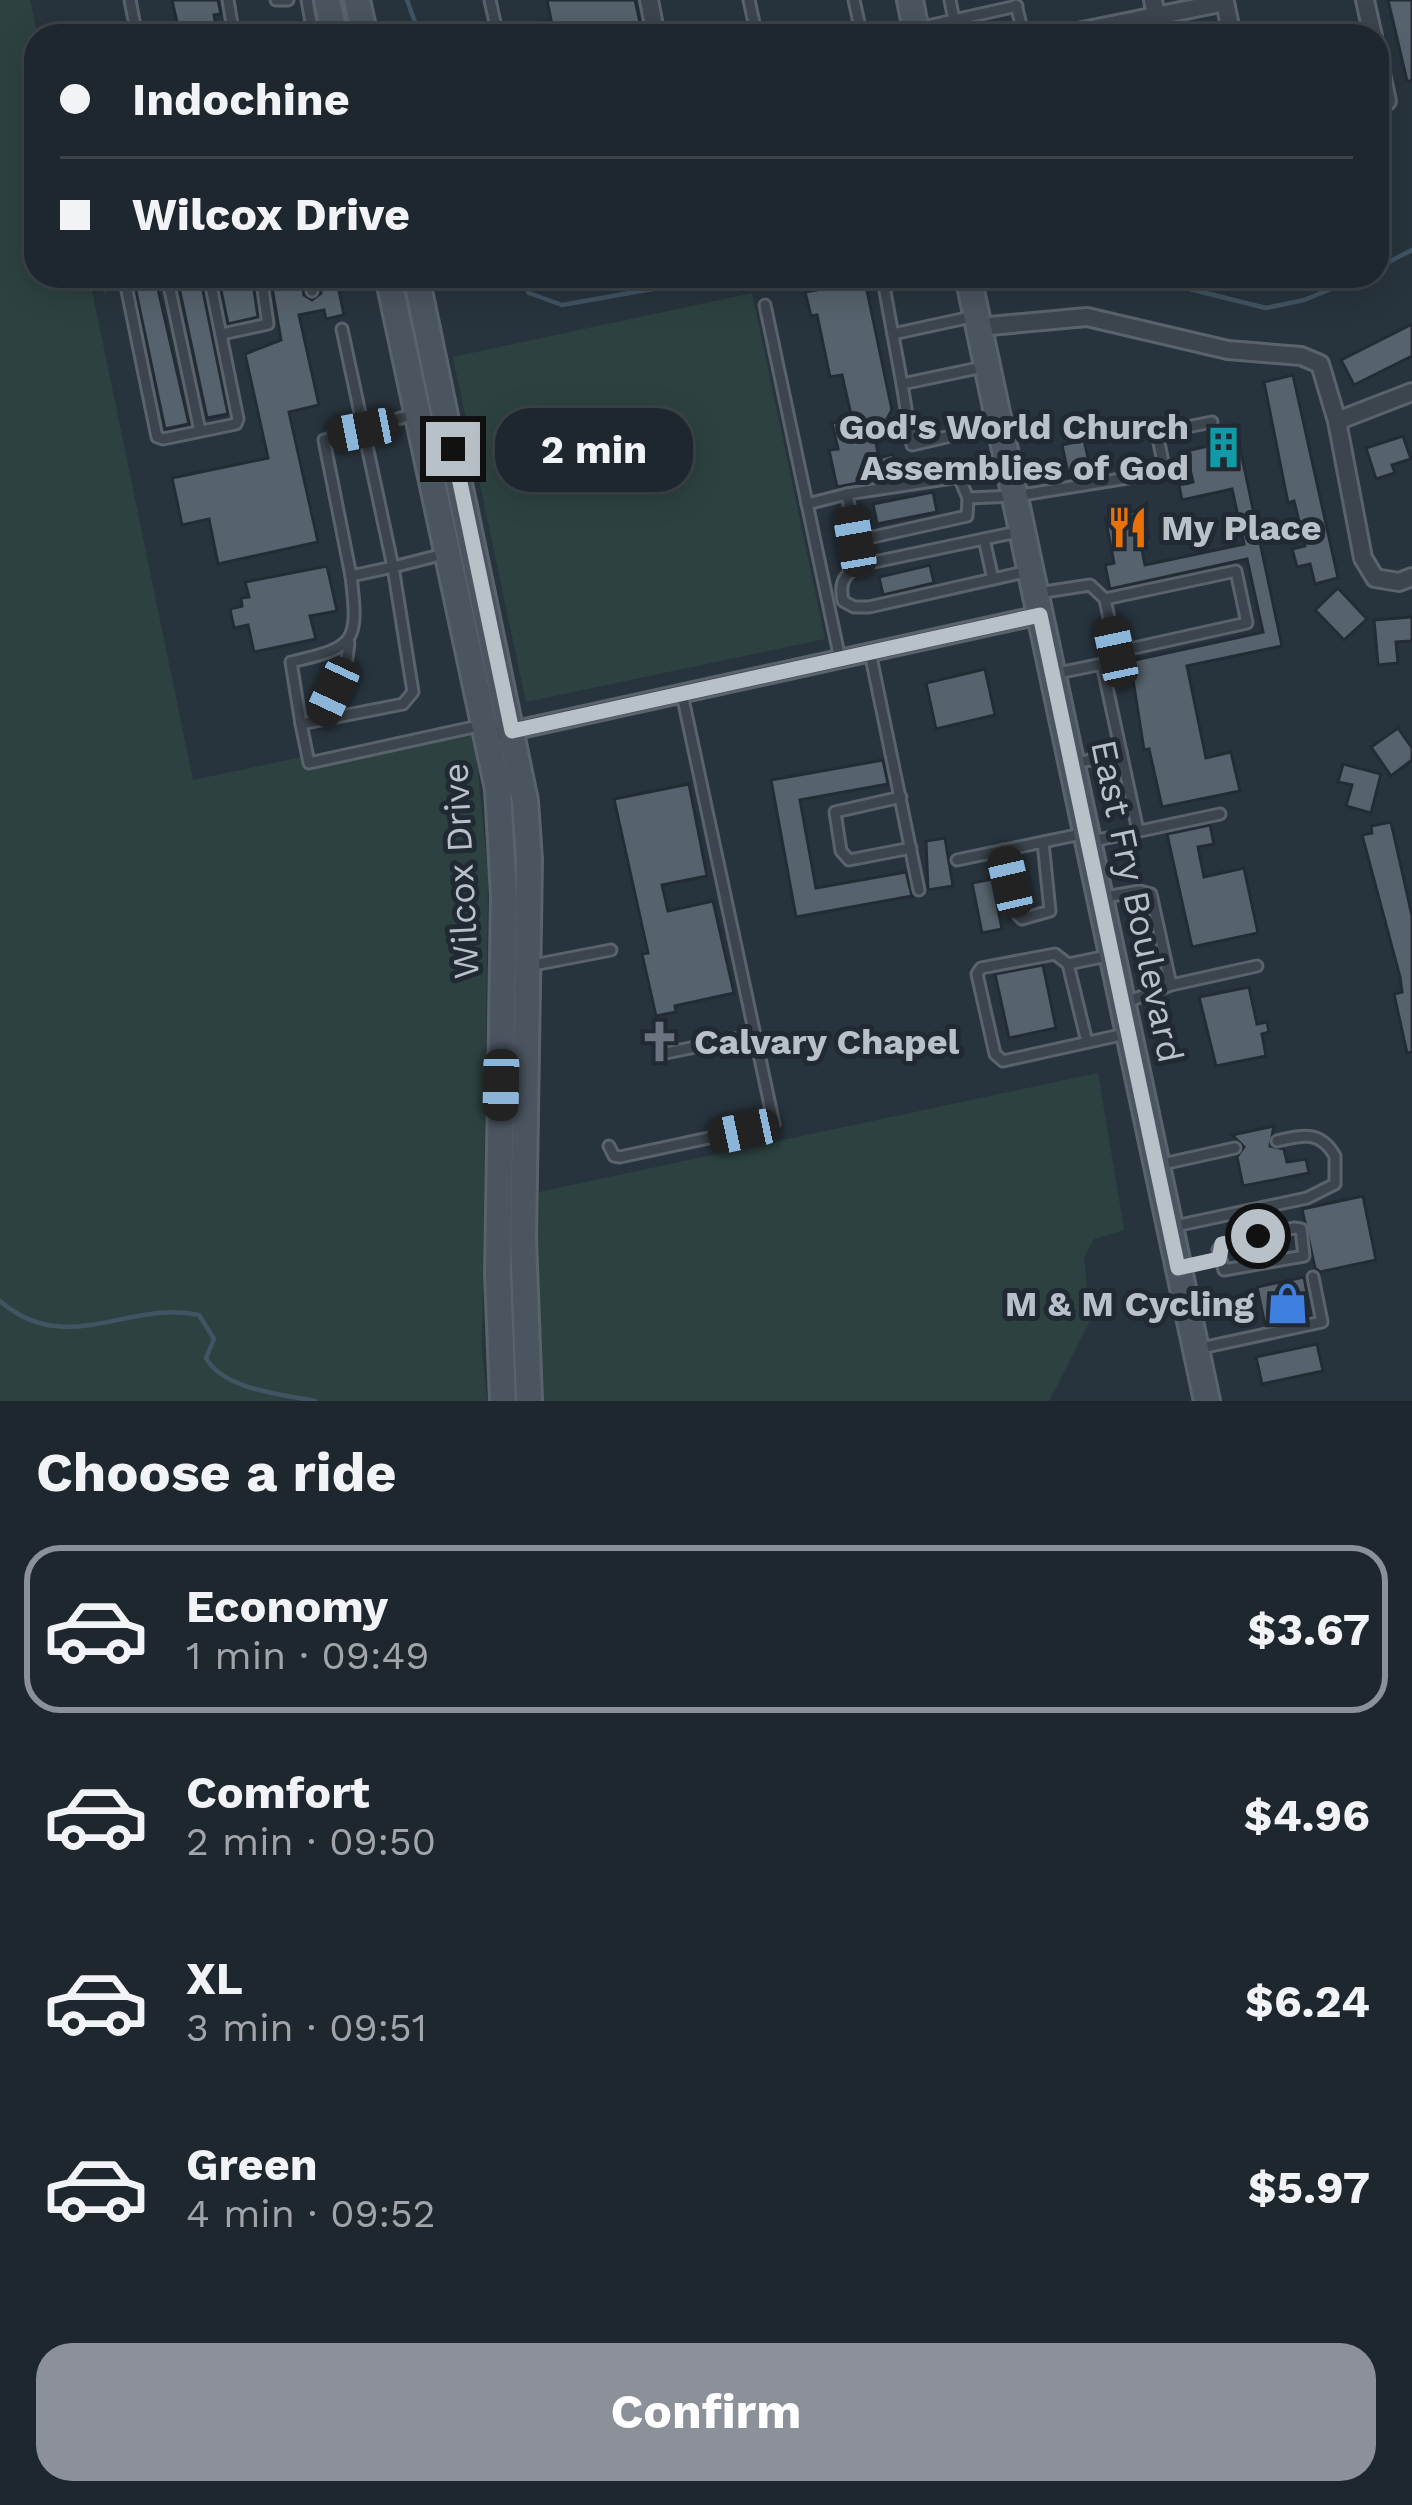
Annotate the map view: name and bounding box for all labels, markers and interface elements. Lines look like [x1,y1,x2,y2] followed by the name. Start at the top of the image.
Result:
[132,73,350,126] text: Indochine
[132,188,410,241] text: Wilcox Drive
[324,405,402,455] car
[838,406,1189,489] place label: God's World Church Assemblies of God
[495,407,693,491] callout: 2 min
[426,422,480,476] route end
[1200,424,1246,470] building icon: God's World Church Assemblies of God
[541,427,647,472] text: 2 min
[831,502,879,580] car
[1104,504,1150,550] restaurant icon: My Place
[1161,507,1322,549] place label: My Place
[1091,613,1141,691] car
[301,652,365,732] car
[1082,736,1192,1066] street label: East Fry Boulevard
[434,762,488,980] street label: Wilcox Drive
[984,843,1036,921] car
[637,1018,683,1064] church icon: Calvary Chapel
[694,1021,960,1063] place label: Calvary Chapel
[482,1049,520,1121] car
[705,1106,783,1156] car
[1231,1209,1285,1263] route start
[1265,1280,1311,1326] shop icon: M & M Cycling
[1005,1283,1255,1325] place label: M & M Cycling
[36,1441,397,1504] text: Choose a ride
[42,1575,150,1683] icon: car
[186,1580,388,1633] text: Economy
[1248,1603,1370,1656] text: $3.67
[186,1633,429,1678] text: 1 min · 09:49
[42,1761,150,1869] icon: car
[186,1766,370,1819] text: Comfort
[1244,1789,1370,1842] text: $4.96
[186,1819,436,1864] text: 2 min · 09:50
[42,1947,150,2055] icon: car
[186,1952,243,2005] text: XL
[1245,1975,1370,2028] text: $6.24
[186,2005,427,2050] text: 3 min · 09:51
[42,2133,150,2241] icon: car
[186,2138,318,2191] text: Green
[1248,2161,1370,2214] text: $5.97
[186,2191,436,2236] text: 4 min · 09:52
[36,2343,1376,2481] button: Confirm

